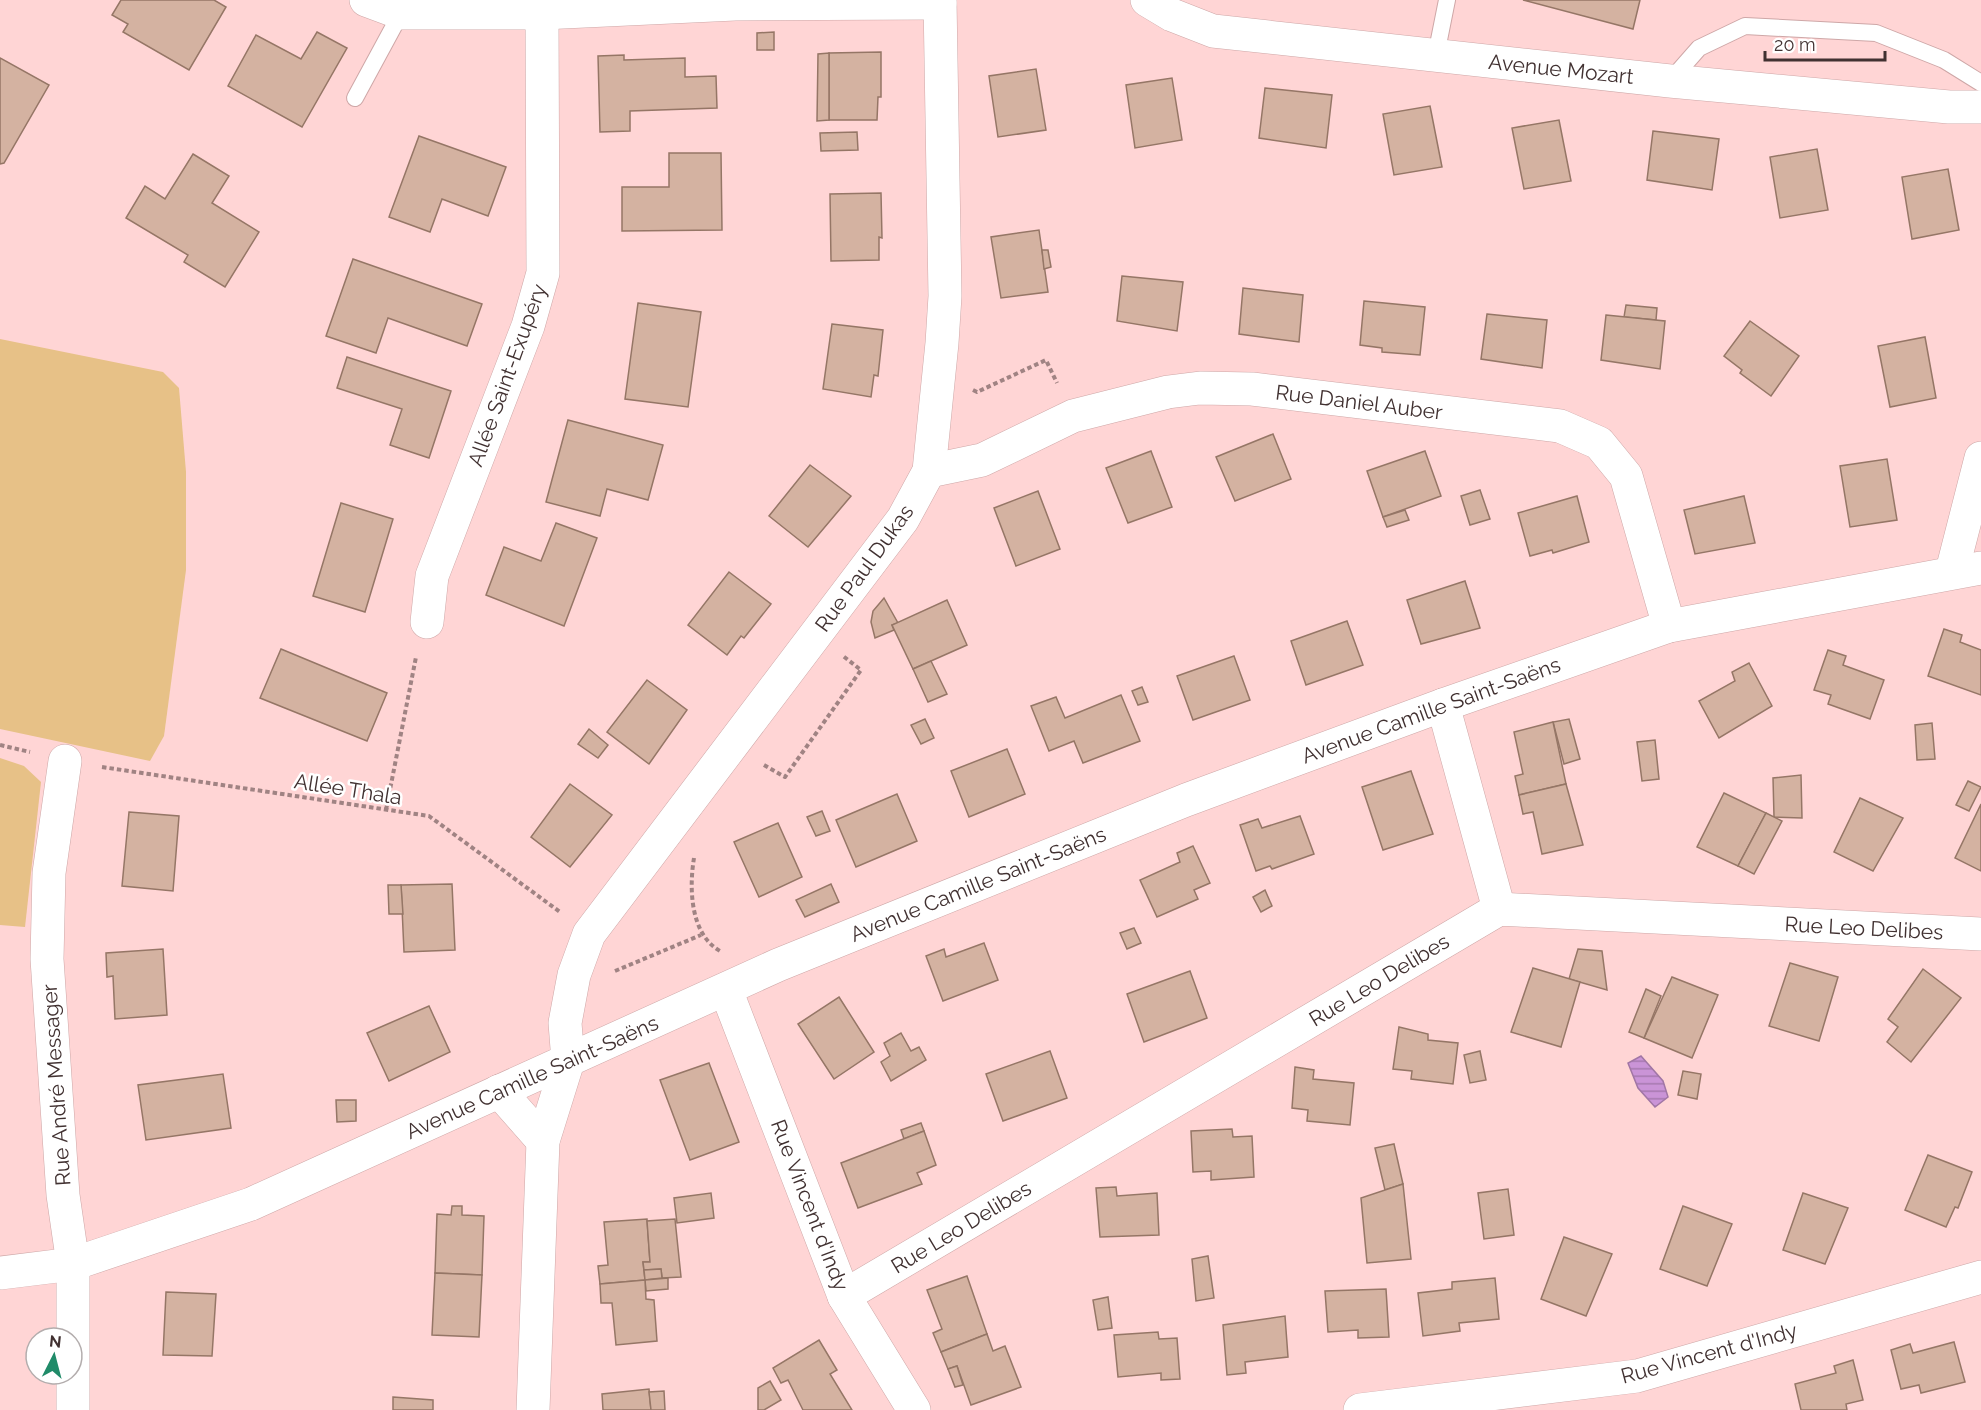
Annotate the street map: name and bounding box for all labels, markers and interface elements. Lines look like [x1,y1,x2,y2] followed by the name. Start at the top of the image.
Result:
[1765,24,1885,62] scale bar
[1774,34,1816,55] text: 20 m
[1487,49,1635,89] street label: Avenue Mozart
[462,280,552,470] street label: Allée Saint-Exupéry
[1274,379,1445,425] street label: Rue Daniel Auber
[809,500,919,636] street label: Rue Paul Dukas
[1298,651,1564,769] street label: Avenue Camille Saint-Saëns
[292,768,404,810] street label: Allée Thala
[847,821,1109,947] street label: Avenue Camille Saint-Saëns
[1784,911,1944,945] street label: Rue Leo Delibes
[1304,928,1454,1032] street label: Rue Leo Delibes
[36,983,76,1187] street label: Rue André Messager
[402,1010,662,1144] street label: Avenue Camille Saint-Saëns
[766,1116,854,1294] street label: Rue Vincent d'Indy
[886,1175,1036,1279] street label: Rue Leo Delibes
[1618,1317,1800,1389] street label: Rue Vincent d'Indy
[24,1326,84,1386] north arrow
[48,1331,63,1352] text: N

